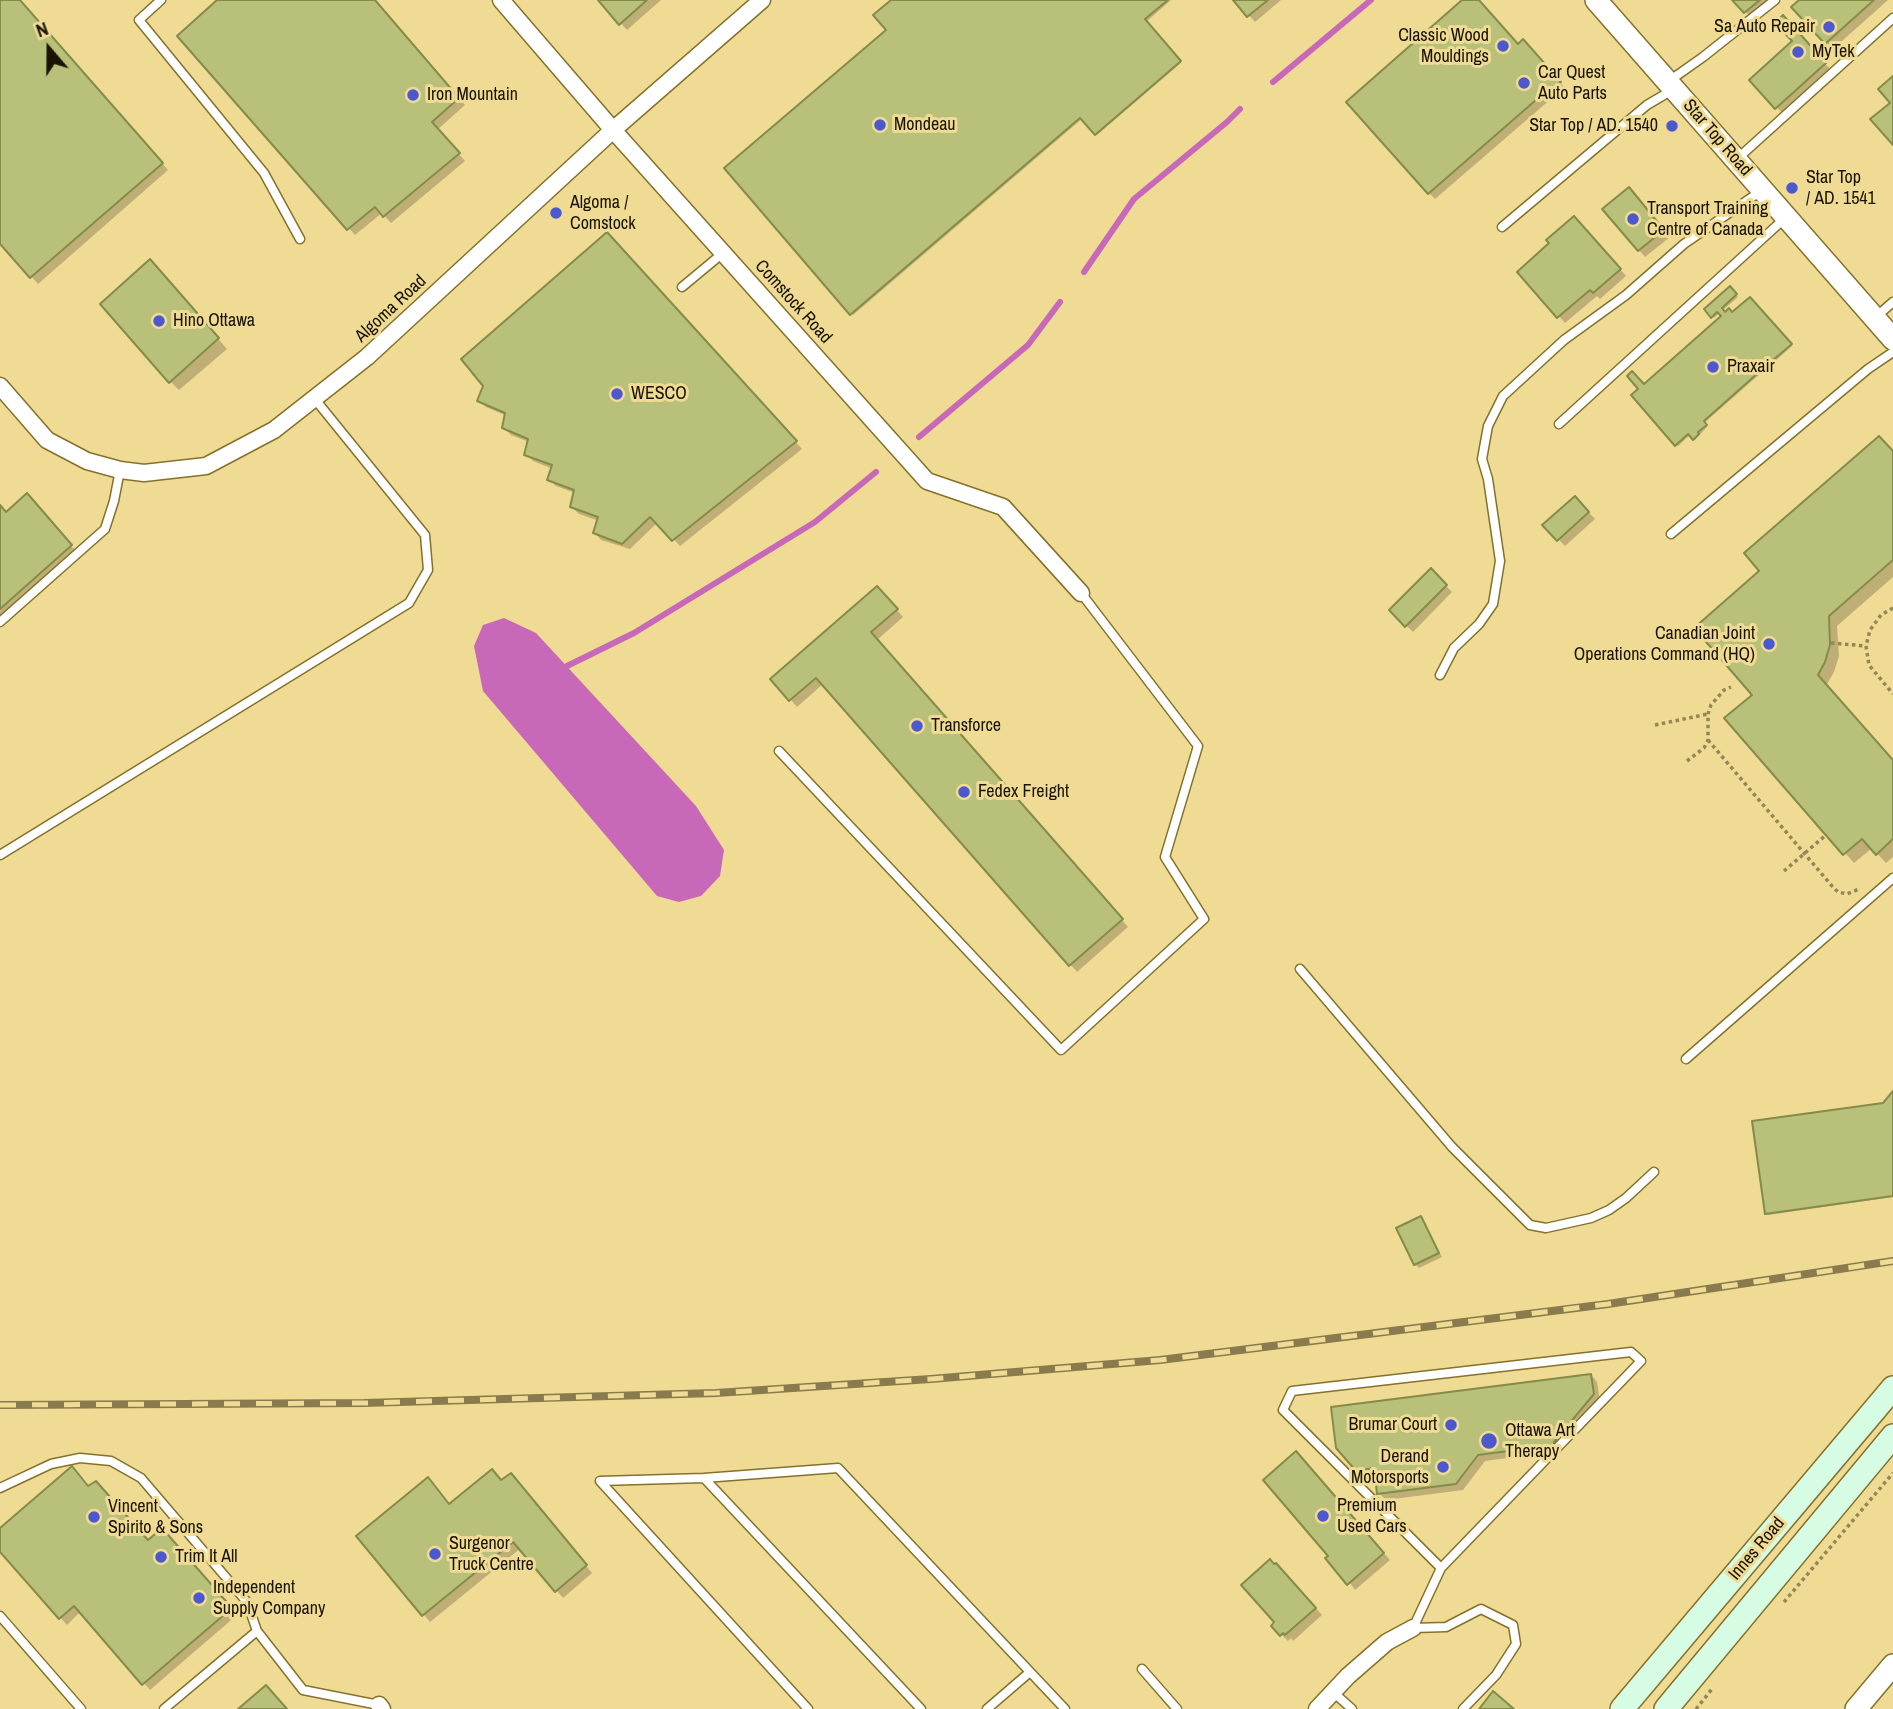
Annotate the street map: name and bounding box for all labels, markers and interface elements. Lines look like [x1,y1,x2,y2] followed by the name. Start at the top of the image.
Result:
[14,14,84,84] north arrow
[32,15,52,43] text: N
[1714,16,1815,38] place label: Sa Auto Repair
[1821,19,1837,35] marker: Sa Auto Repair
[1398,25,1489,68] place label: Classic Wood Mouldings
[1495,38,1511,54] marker: Classic Wood Mouldings
[1812,41,1855,63] place label: MyTek
[1790,44,1806,60] marker: MyTek
[1538,62,1607,104] place label: Car Quest Auto Parts
[1516,75,1532,91] marker: Car Quest Auto Parts
[427,84,518,106] place label: Iron Mountain
[405,87,421,103] marker: Iron Mountain
[1678,95,1756,181] street label: Star Top Road
[894,114,956,136] place label: Mondeau
[1529,115,1658,137] place label: Star Top / AD. 1540
[872,117,888,133] marker: Mondeau
[1664,118,1680,134] marker: Star Top / AD. 1540
[1806,167,1876,210] place label: Star Top / AD. 1541
[1784,180,1800,196] marker: Star Top / AD. 1541
[570,192,636,234] place label: Algoma / Comstock
[1647,198,1768,241] place label: Transport Training Centre of Canada
[548,205,564,221] marker: Algoma / Comstock
[1625,211,1641,227] marker: Transport Training Centre of Canada
[750,256,836,348] street label: Comstock Road
[351,271,431,347] street label: Algoma Road
[173,310,255,332] place label: Hino Ottawa
[151,313,167,329] marker: Hino Ottawa
[1727,356,1775,378] place label: Praxair
[1705,359,1721,375] marker: Praxair
[631,383,687,405] place label: WESCO
[609,386,625,402] marker: WESCO
[1574,623,1755,666] place label: Canadian Joint Operations Command (HQ)
[1761,636,1777,652] marker: Canadian Joint Operations Command (HQ)
[931,715,1001,737] place label: Transforce
[909,718,925,734] marker: Transforce
[978,781,1069,803] place label: Fedex Freight
[956,784,972,800] marker: Fedex Freight
[1348,1414,1437,1436] place label: Brumar Court
[1443,1417,1459,1433] marker: Brumar Court
[1505,1420,1575,1462] place label: Ottawa Art Therapy
[1479,1431,1499,1451] marker: Ottawa Art Therapy
[1351,1446,1429,1488] place label: Derand Motorsports
[1435,1459,1451,1475] marker: Derand Motorsports
[1337,1495,1407,1538] place label: Premium Used Cars
[108,1496,203,1538] place label: Vincent Spirito & Sons
[1315,1508,1331,1524] marker: Premium Used Cars
[86,1509,102,1525] marker: Vincent Spirito & Sons
[1724,1513,1790,1585] street label: Innes Road
[449,1533,534,1576] place label: Surgenor Truck Centre
[175,1546,238,1568] place label: Trim It All
[427,1546,443,1562] marker: Surgenor Truck Centre
[153,1549,169,1565] marker: Trim It All
[213,1577,325,1620] place label: Independent Supply Company
[191,1590,207,1606] marker: Independent Supply Company

